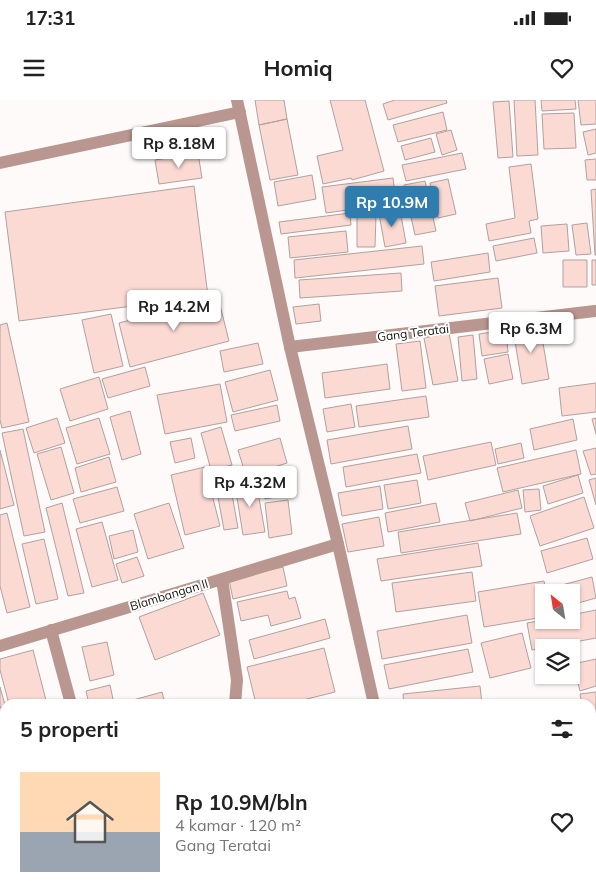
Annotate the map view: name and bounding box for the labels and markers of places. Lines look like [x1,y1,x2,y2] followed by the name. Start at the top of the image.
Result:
[127,127,231,169] pin: Rp 8.18M
[340,186,444,228] pin: Rp 10.9M
[122,290,226,332] pin: Rp 14.2M
[485,312,577,354] pin: Rp 6.3M
[198,466,302,508] pin: Rp 4.32M

